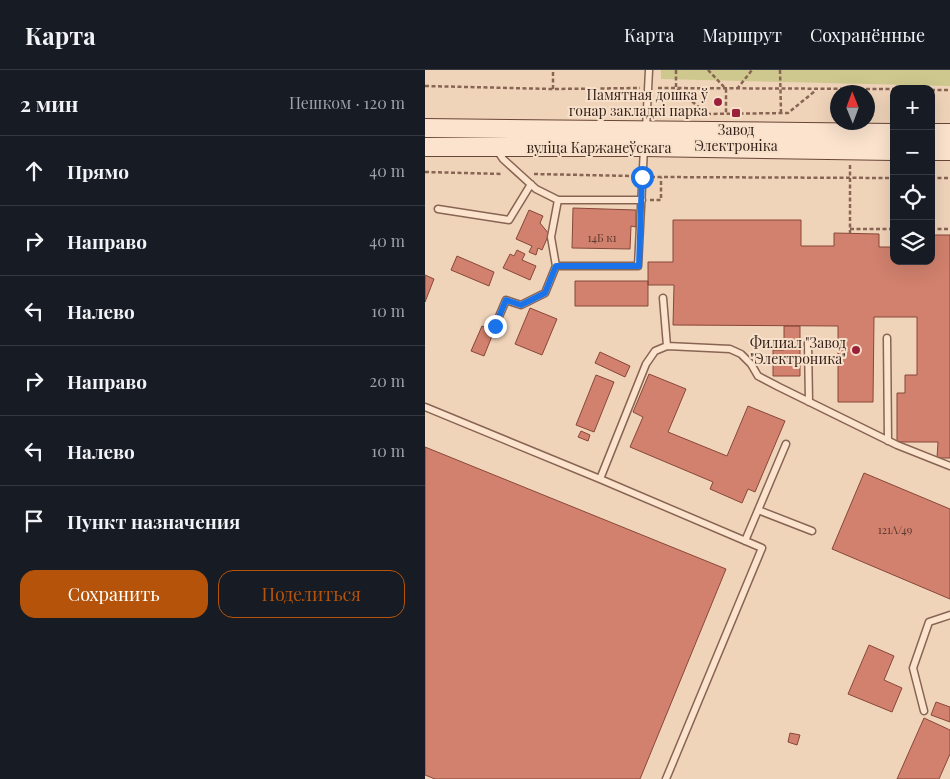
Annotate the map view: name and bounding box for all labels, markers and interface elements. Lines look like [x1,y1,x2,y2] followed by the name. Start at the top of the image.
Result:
[25,19,96,51] text: Карта
[624,23,674,47] text: Карта
[702,23,782,47] text: Маршрут
[810,23,925,47] text: Сохранённые
[569,85,708,120] place label: Памятная дошка ў гонар закладкі парка
[830,85,875,130] north arrow
[890,85,935,265] map controls
[890,85,935,130] button: +
[20,89,78,117] text: 2 мин
[289,92,405,113] text: Пешком · 120 m
[712,96,724,108] marker: Памятная дошка ў гонар закладкі парка
[730,107,742,119] marker: Завод Электроніка
[694,120,778,155] place label: Завод Электроніка
[890,130,935,175] button: −
[527,138,671,157] street label: вуліца Каржанеўскага
[20,157,48,185] icon: ahead
[67,158,129,184] text: Прямо
[369,160,405,181] text: 40 m
[631,166,654,189] route start
[890,175,935,220] button: locate
[890,220,935,265] button: layers
[20,227,48,255] icon: right
[67,228,147,254] text: Направо
[369,230,405,251] text: 40 m
[587,230,617,245] house number: 14Б к1
[20,297,48,325] icon: left
[67,298,135,324] text: Налево
[371,300,405,321] text: 10 m
[484,315,507,338] route end
[750,333,847,368] place label: Филиал "Завод "Электроника"
[850,344,862,356] marker: Филиал "Завод "Электроника"
[20,367,48,395] icon: right
[67,368,147,394] text: Направо
[370,370,405,391] text: 20 m
[20,437,48,465] icon: left
[67,438,135,464] text: Налево
[371,440,405,461] text: 10 m
[20,507,48,535] icon: arrive
[67,508,240,534] text: Пункт назначения
[878,522,913,537] house number: 121А/49
[20,570,208,618] button: Сохранить
[218,570,405,618] button: Поделиться

